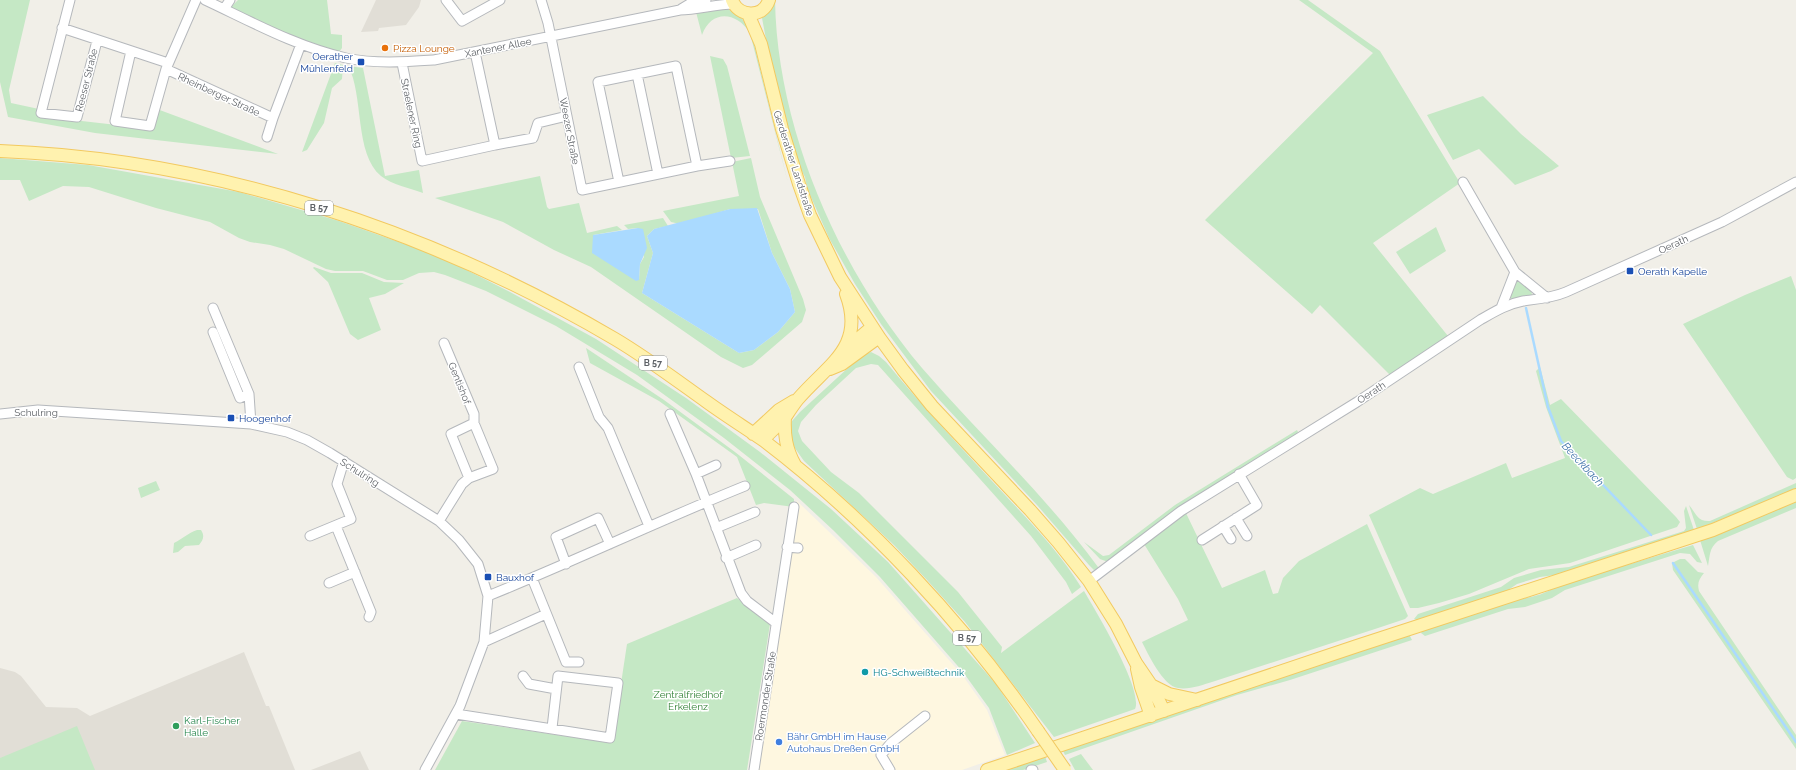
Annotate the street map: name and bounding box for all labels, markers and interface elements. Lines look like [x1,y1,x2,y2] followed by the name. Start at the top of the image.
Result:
[464,36,533,59] street label: Xantener Allee
[380,43,390,53] marker: Pizza Lounge
[393,43,455,54] place label: Pizza Lounge
[73,47,100,113] street label: Reeser Straße
[300,51,353,74] place label: Oerather Mühlenfeld
[356,57,366,67] marker: Oerather Mühlenfeld
[176,71,262,118] street label: Rheinberger Straße
[399,77,424,149] street label: Straelener Ring
[558,97,581,165] street label: Weezer Straße
[771,109,816,217] street label: Gerderather Landstraße
[305,201,333,215] road number: B 57
[1657,233,1690,256] street label: Oerath
[1625,266,1635,276] marker: Oerath Kapelle
[1638,266,1707,277] place label: Oerath Kapelle
[639,356,667,370] road number: B 57
[446,361,473,406] street label: Gentishof
[1355,379,1388,406] street label: Oerath
[14,407,58,418] street label: Schulring
[226,413,236,423] marker: Hoogenhof
[239,413,292,424] place label: Hoogenhof
[1559,440,1606,489] water label: Beeckbach
[338,456,381,489] street label: Schulring
[483,572,493,582] marker: Bauxhof
[496,572,535,583] place label: Bauxhof
[953,631,981,645] road number: B 57
[753,651,778,742] street label: Roermonder Straße
[860,667,870,677] marker: HG-Schweißtechnik
[873,667,965,678] place label: HG-Schweißtechnik
[654,689,723,712] park label: Zentralfriedhof Erkelenz
[184,715,240,738] place label: Karl-Fischer Halle
[171,721,181,731] marker: Karl-Fischer Halle
[787,731,899,754] place label: Bähr GmbH im Hause Autohaus Dreßen GmbH
[774,737,784,747] marker: Bähr GmbH im Hause Autohaus Dreßen GmbH

